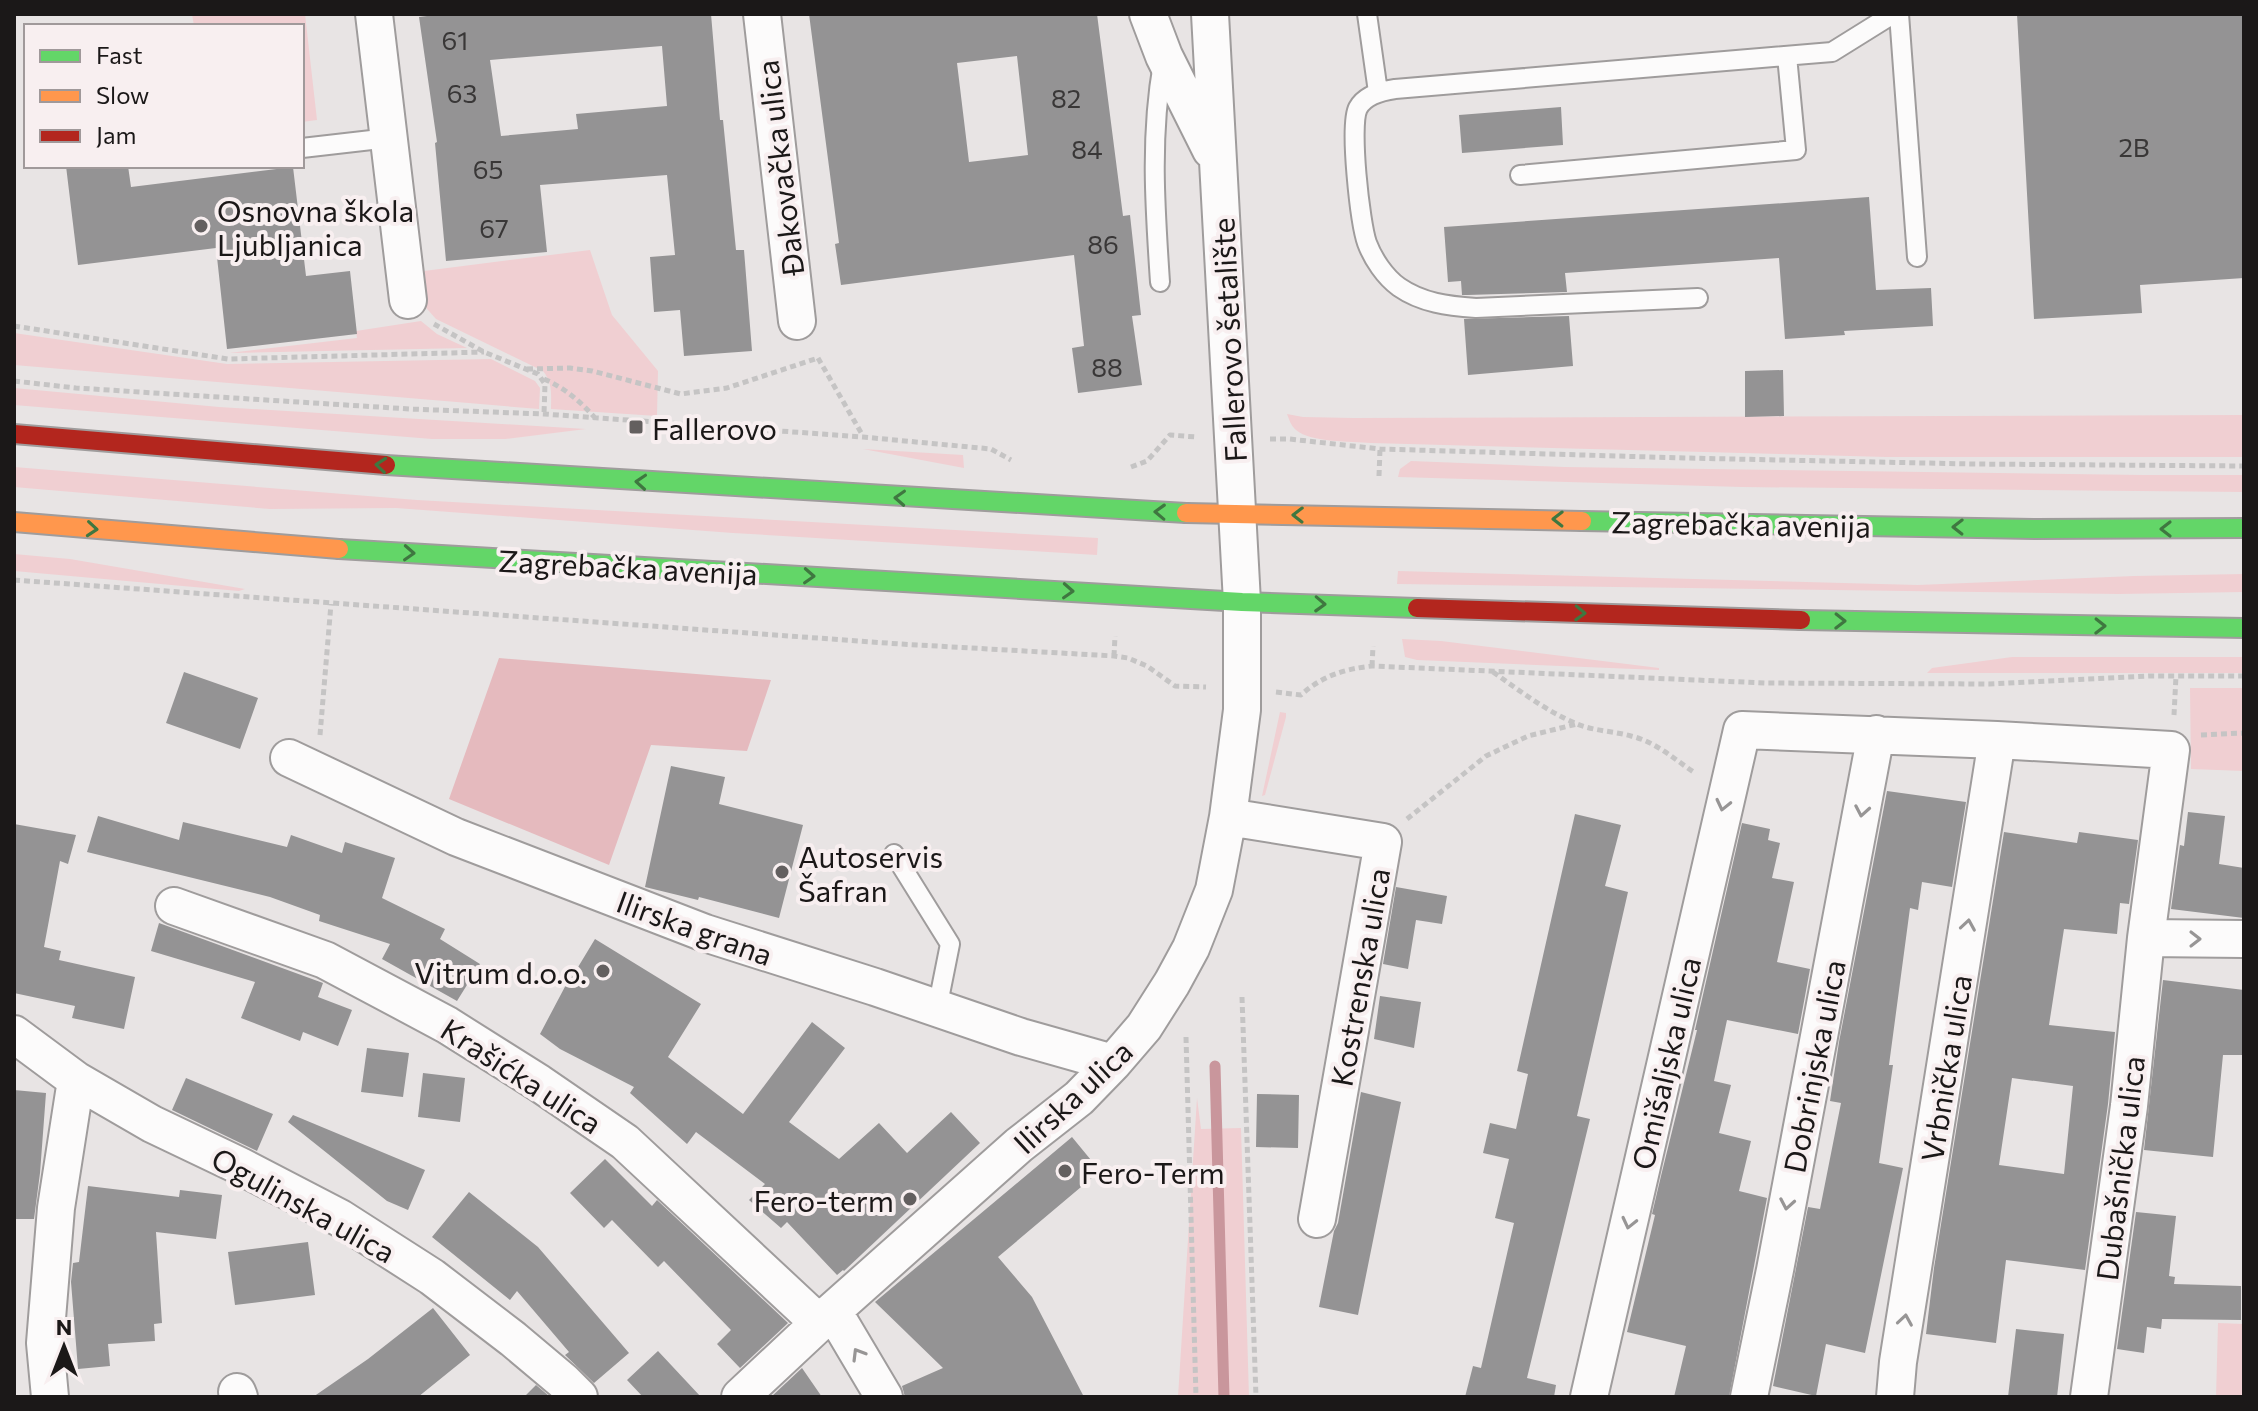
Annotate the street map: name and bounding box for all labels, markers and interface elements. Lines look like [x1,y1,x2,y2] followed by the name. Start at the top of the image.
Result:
[24,24,304,168] legend
[442,24,468,55] house number: 61
[96,40,143,69] text: Fast
[747,58,811,279] street label: Đakovačka ulica
[447,77,477,108] house number: 63
[96,80,149,109] text: Slow
[1051,82,1081,113] house number: 82
[96,120,136,149] text: Jam
[2118,131,2150,162] house number: 2B
[1071,133,1103,164] house number: 84
[473,153,503,184] house number: 65
[217,191,414,262] place label: Osnovna škola Ljubljanica
[479,212,509,243] house number: 67
[192,217,210,235] marker: Osnovna škola Ljubljanica
[1203,217,1253,463] street label: Fallerovo šetalište
[1087,228,1119,259] house number: 86
[1091,351,1123,382] house number: 88
[652,409,777,446] place label: Fallerovo
[627,418,645,436] marker: Fallerovo
[374,456,387,473] one-way arrow
[634,474,647,491] one-way arrow
[893,489,906,506] one-way arrow
[1611,502,1871,544] street label: Zagrebačka avenija
[1153,503,1166,520] one-way arrow
[1291,506,1304,524] one-way arrow
[1551,511,1564,528] one-way arrow
[1951,519,1964,536] one-way arrow
[86,520,99,537] one-way arrow
[2159,520,2172,538] one-way arrow
[497,541,759,591] street label: Zagrebačka avenija
[403,544,416,561] one-way arrow
[803,568,816,585] one-way arrow
[1062,583,1075,600] one-way arrow
[1314,596,1327,613] one-way arrow
[1574,604,1587,621] one-way arrow
[1834,612,1847,629] one-way arrow
[2094,617,2107,635] one-way arrow
[1715,798,1732,812] one-way arrow
[1854,804,1871,818] one-way arrow
[798,837,943,908] place label: Autoservis Šafran
[773,863,791,881] marker: Autoservis Šafran
[1322,865,1396,1089] street label: Kostrenska ulica
[612,882,778,972] street label: Ilirska grana
[1958,918,1975,931] one-way arrow
[2189,930,2202,947] one-way arrow
[414,953,587,990] place label: Vitrum d.o.o.
[1623,953,1707,1173] street label: Omišaljska ulica
[1774,956,1852,1176] street label: Dobrinjska ulica
[594,962,612,980] marker: Vitrum d.o.o.
[1912,972,1978,1164] street label: Vrbnička ulica
[435,1009,609,1141] street label: Krašićka ulica
[1005,1032,1139,1160] street label: Ilirska ulica
[2087,1054,2151,1282] street label: Dubašnička ulica
[206,1138,402,1270] street label: Ogulinska ulica
[1081,1153,1225,1190] place label: Fero-Term
[1056,1162,1074,1180] marker: Fero-Term
[753,1181,894,1218] place label: Fero-term
[901,1190,919,1208] marker: Fero-term
[1779,1197,1796,1211] one-way arrow
[1621,1215,1638,1229] one-way arrow
[24,1307,104,1387] north arrow
[56,1313,72,1340] text: N
[1895,1313,1912,1326] one-way arrow
[853,1348,868,1363] one-way arrow

